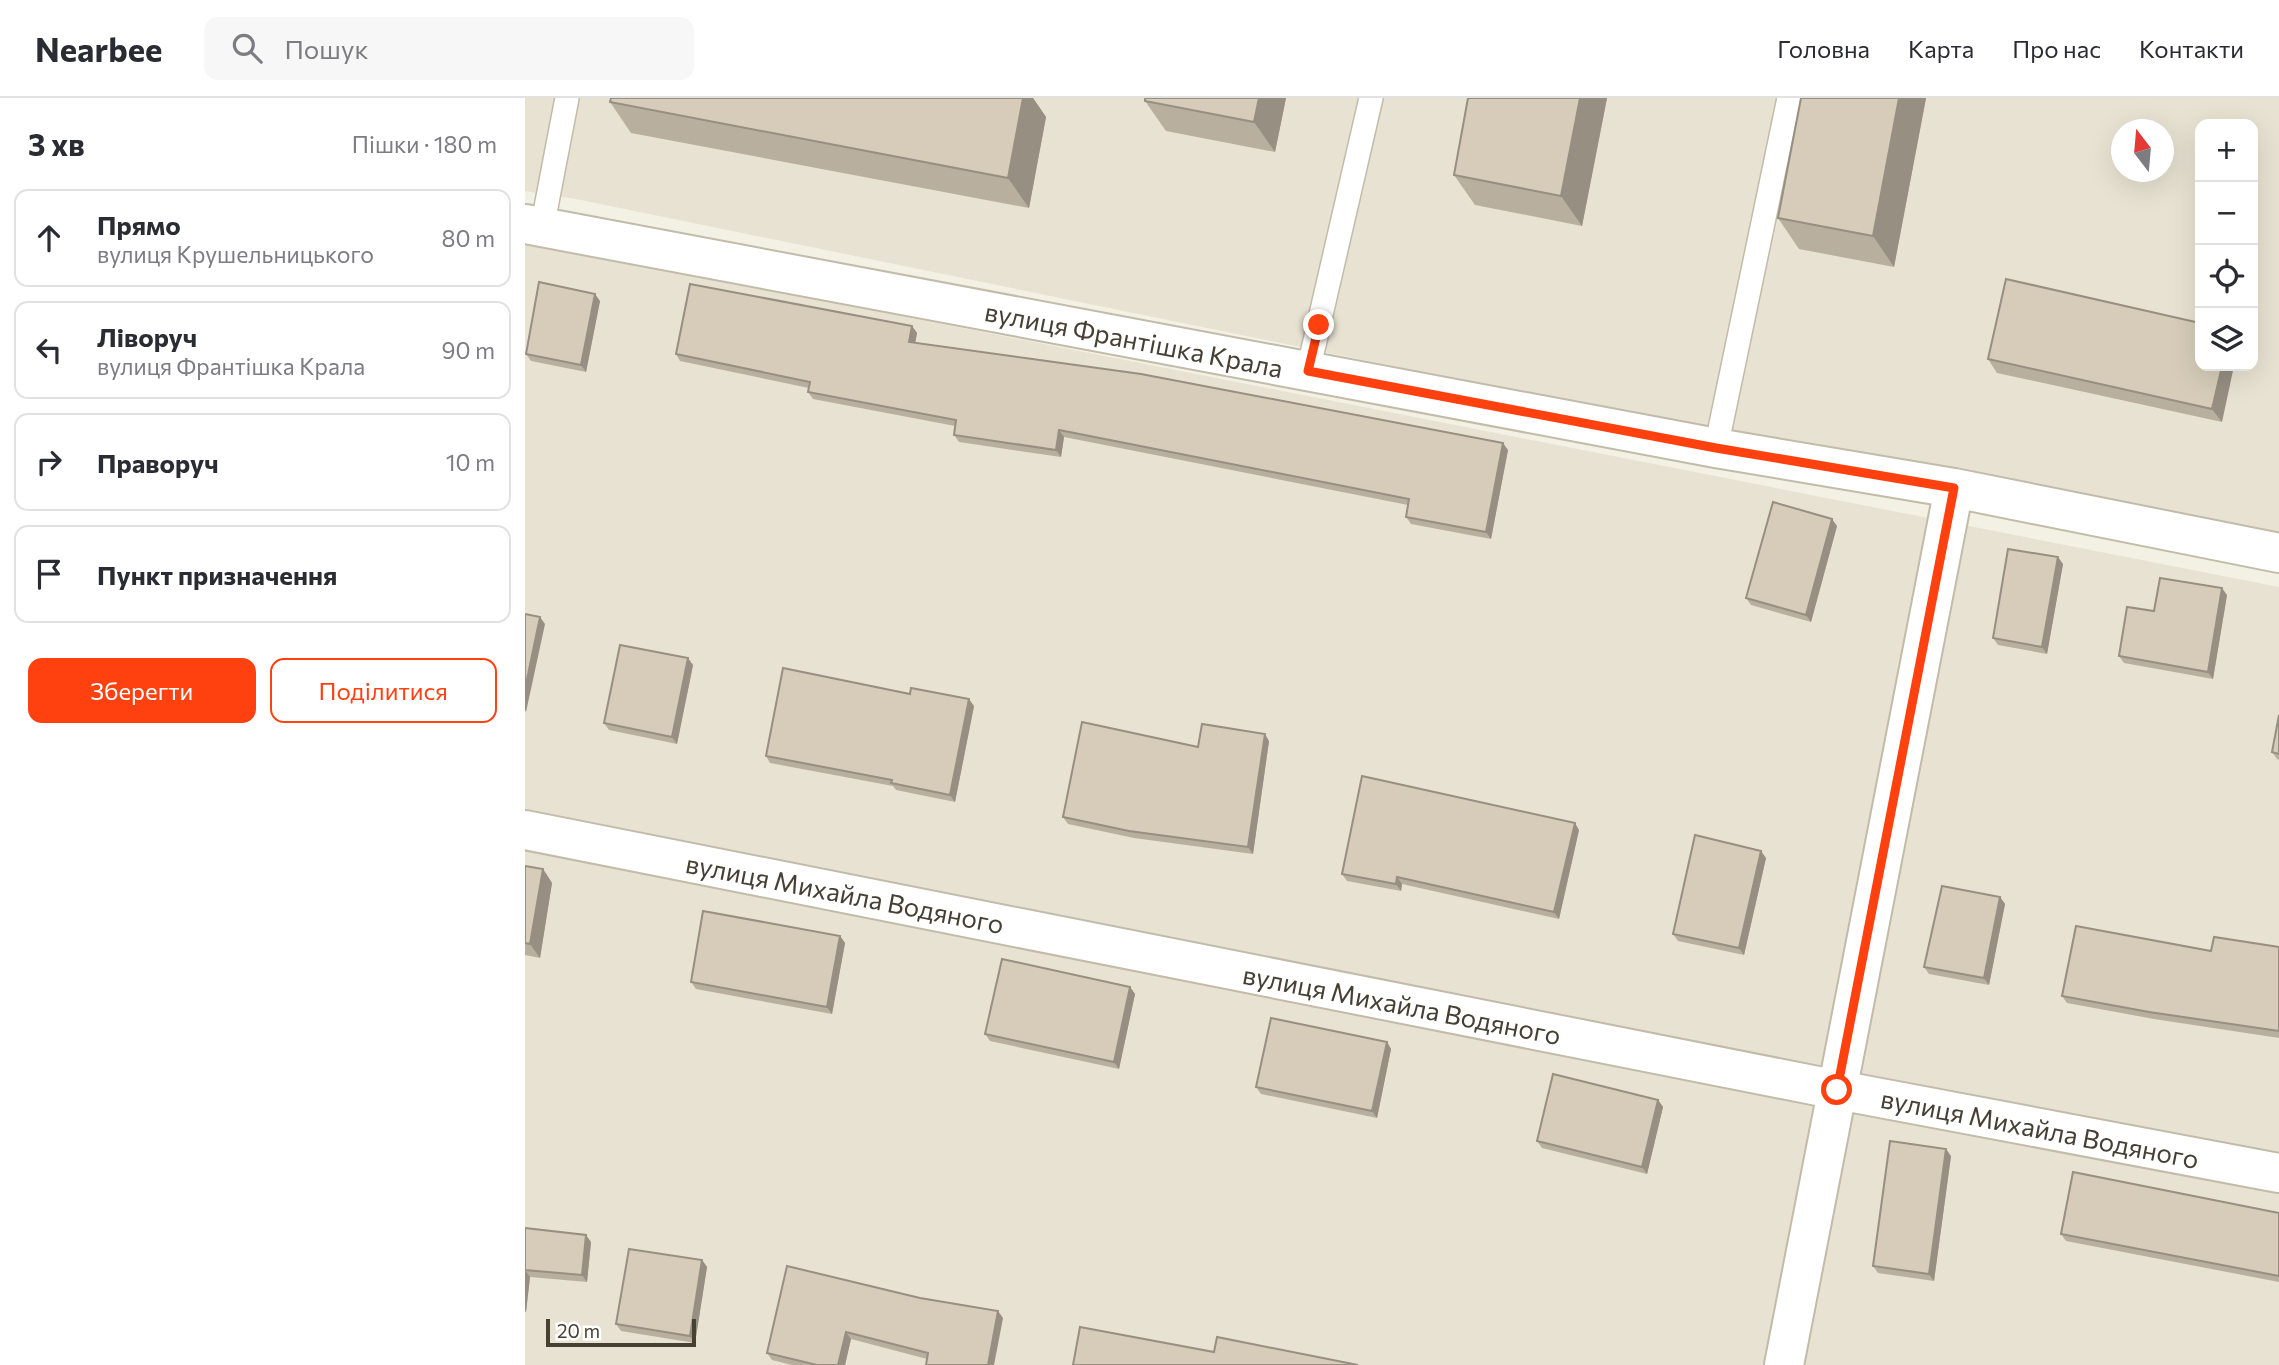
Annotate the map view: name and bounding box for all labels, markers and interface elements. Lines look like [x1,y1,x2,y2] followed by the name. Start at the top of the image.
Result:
[204,17,694,80] search box
[35,28,162,69] text: Nearbee
[228,29,266,67] icon: search
[284,33,368,64] text: Пошук
[1777,34,1870,63] text: Головна
[1908,34,1974,63] text: Карта
[2012,34,2101,63] text: Про нас
[2139,34,2244,63] text: Контакти
[2111,119,2174,182] north arrow
[2195,119,2258,371] map controls
[2195,119,2258,182] button: +
[28,125,85,162] text: 3 хв
[352,130,497,158] text: Пішки · 180 m
[2195,182,2258,245] button: −
[97,209,181,240] text: Прямо
[30,219,68,257] icon: ahead
[442,224,495,252] text: 80 m
[97,240,374,268] text: вулиця Крушельницького
[2195,245,2258,308] button: locate
[982,295,1286,383] street label: вулиця Франтішка Крала
[2195,308,2258,371] button: layers
[1303,309,1334,340] route end
[97,321,197,352] text: Ліворуч
[30,331,68,369] icon: left
[442,336,495,364] text: 90 m
[97,352,365,380] text: вулиця Франтішка Крала
[30,443,68,481] icon: right
[97,447,219,478] text: Праворуч
[446,448,495,476] text: 10 m
[30,555,68,593] icon: arrive
[97,559,337,590] text: Пункт призначення
[28,658,256,723] button: Зберегти
[270,658,497,723] button: Поділитися
[683,847,1007,939] street label: вулиця Михайла Водяного
[1240,958,1564,1050] street label: вулиця Михайла Водяного
[1821,1074,1852,1105] route start
[1878,1082,2202,1174] street label: вулиця Михайла Водяного
[546,1316,697,1348] scale bar
[557,1319,600,1342] text: 20 m

